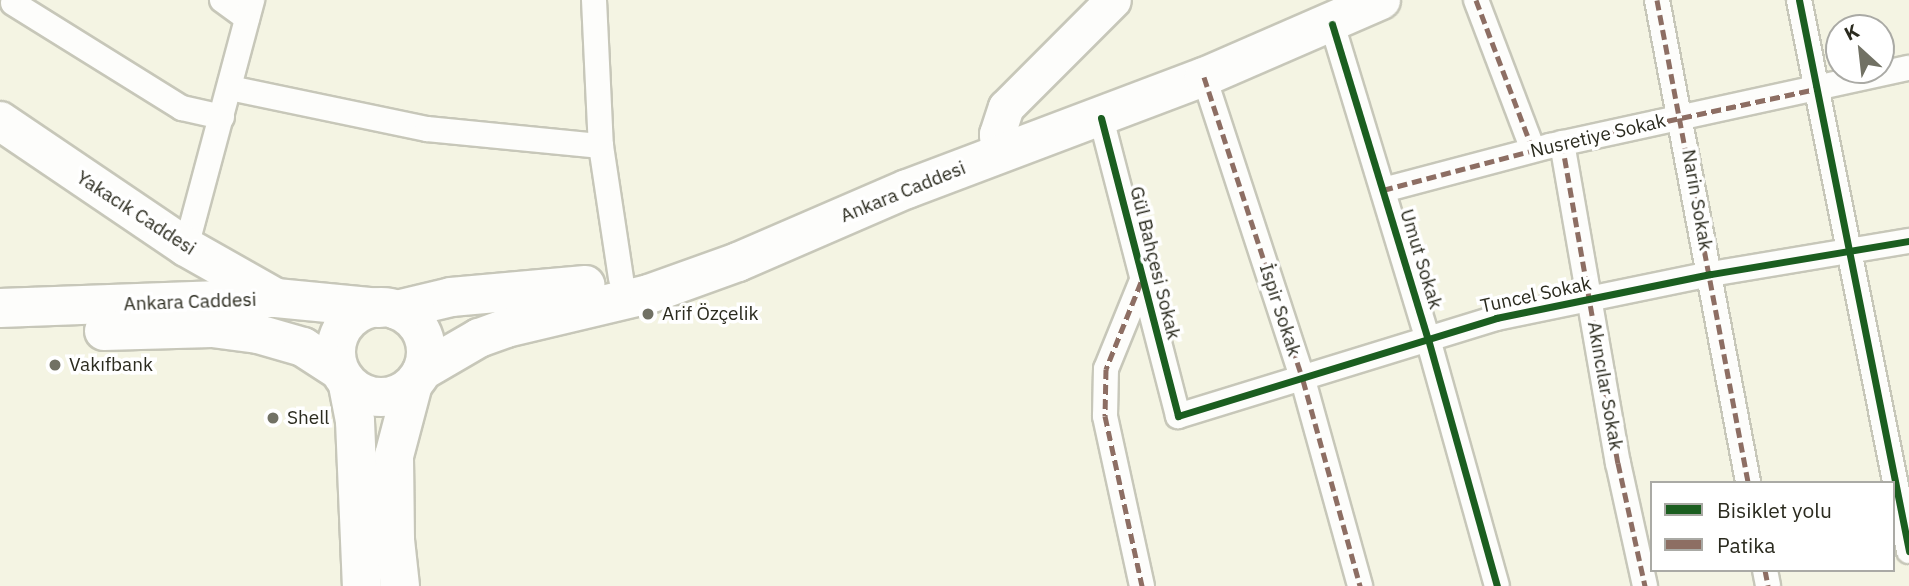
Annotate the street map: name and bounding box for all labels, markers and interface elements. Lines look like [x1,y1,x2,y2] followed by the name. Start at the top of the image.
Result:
[1825,14,1895,84] north arrow
[1840,18,1863,46] text: K
[1528,109,1668,163] street label: Nusretiye Sokak
[1677,148,1717,252] street label: Narin Sokak
[837,157,969,227] street label: Ankara Caddesi
[72,166,200,260] street label: Yakacık Caddesi
[1125,184,1185,342] street label: Gül Bahçesi Sokak
[1395,206,1447,312] street label: Umut Sokak
[1254,261,1306,359] street label: İspir Sokak
[1478,272,1594,318] street label: Tuncel Sokak
[123,288,257,316] street label: Ankara Caddesi
[662,303,758,325] place label: Arif Özçelik
[640,306,656,322] marker: Arif Özçelik
[1582,320,1628,452] street label: Akıncılar Sokak
[69,354,153,376] place label: Vakıfbank
[47,357,63,373] marker: Vakıfbank
[287,407,330,429] place label: Shell
[265,410,281,426] marker: Shell
[1650,481,1895,572] legend
[1717,496,1832,524] text: Bisiklet yolu
[1717,531,1776,559] text: Patika

